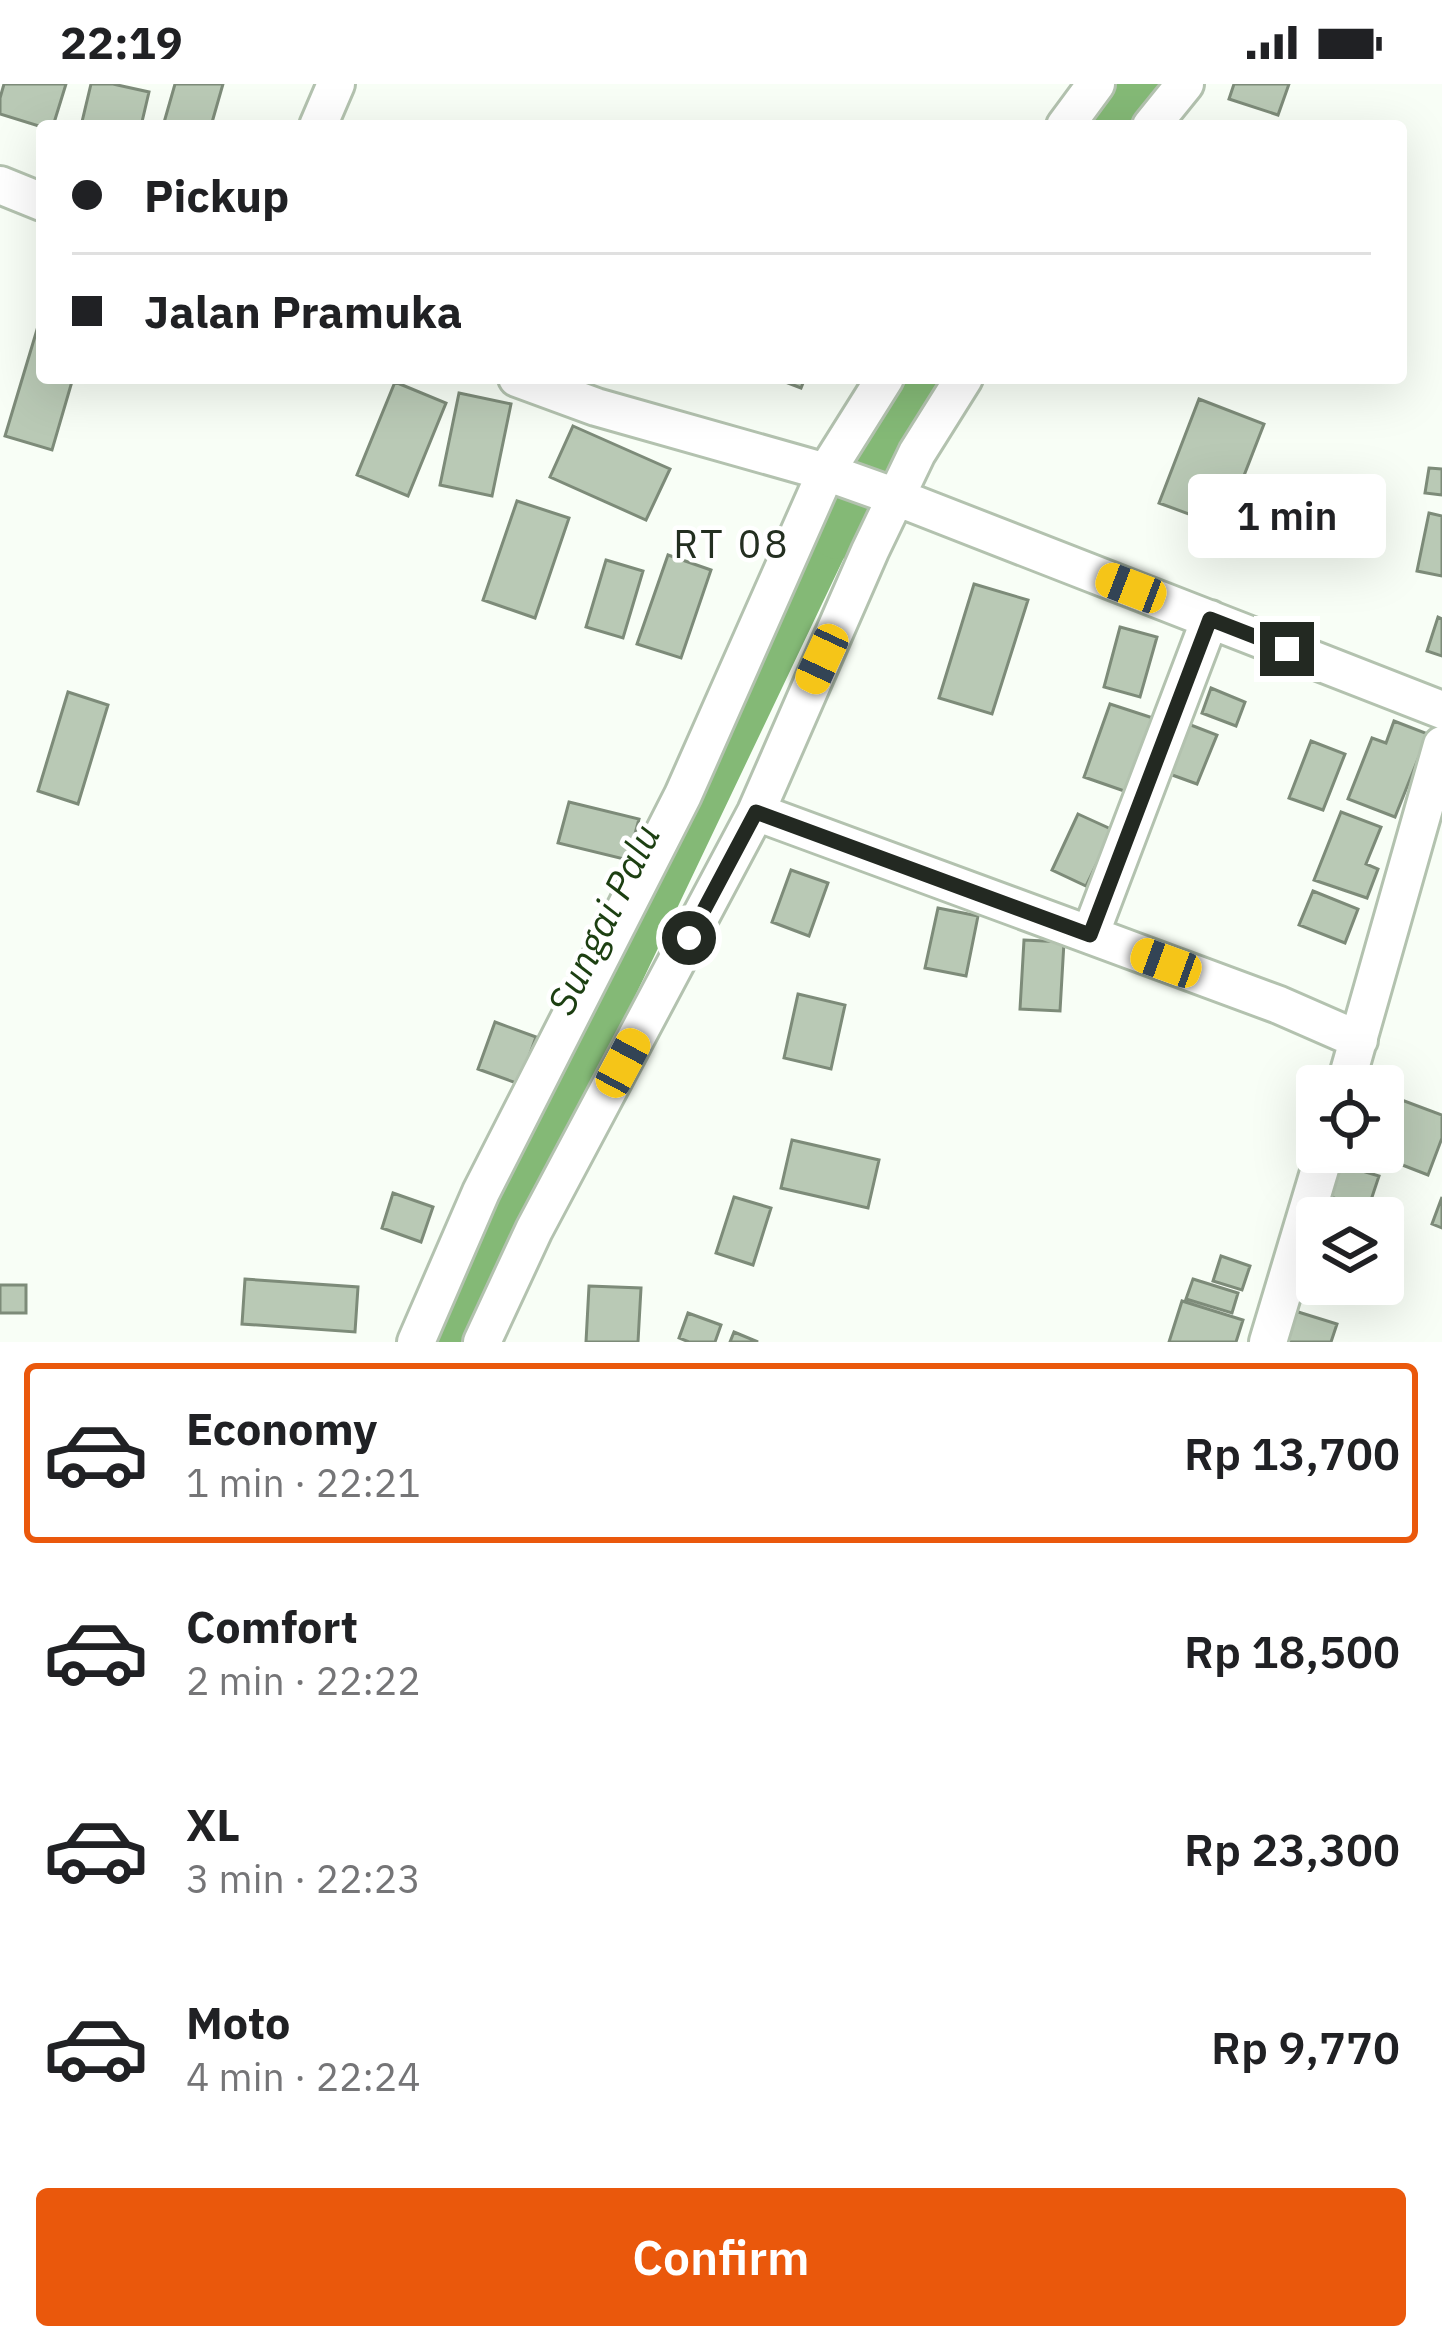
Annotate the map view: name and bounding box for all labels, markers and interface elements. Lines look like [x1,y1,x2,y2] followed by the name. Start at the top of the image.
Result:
[60,13,183,71] text: 22:19
[144,166,289,224] text: Pickup
[144,282,462,340] text: Jalan Pramuka
[1188,475,1386,559] callout: 1 min
[1237,490,1337,541] text: 1 min
[673,518,791,569] district label: RT 08
[1091,558,1171,618] car
[790,619,854,699] car
[1260,622,1314,676] route end
[535,815,671,1023] water label: Sungai Palu
[662,911,716,965] route start
[1126,934,1206,992] car
[590,1023,656,1103] car
[1296,1065,1404,1305] map controls
[1296,1065,1404,1173] button: locate
[1296,1197,1404,1305] button: layers
[42,1399,150,1507] icon: car
[186,1399,377,1457] text: Economy
[1184,1424,1400,1482] text: Rp 13,700
[186,1457,421,1508] text: 1 min · 22:21
[42,1597,150,1705] icon: car
[186,1597,358,1655] text: Comfort
[1184,1622,1400,1680] text: Rp 18,500
[186,1655,421,1706] text: 2 min · 22:22
[42,1795,150,1903] icon: car
[186,1795,240,1853] text: XL
[1184,1820,1400,1878] text: Rp 23,300
[186,1853,421,1904] text: 3 min · 22:23
[42,1993,150,2101] icon: car
[186,1993,290,2051] text: Moto
[1211,2018,1400,2076] text: Rp 9,770
[186,2051,421,2102] text: 4 min · 22:24
[36,2188,1406,2326] button: Confirm

